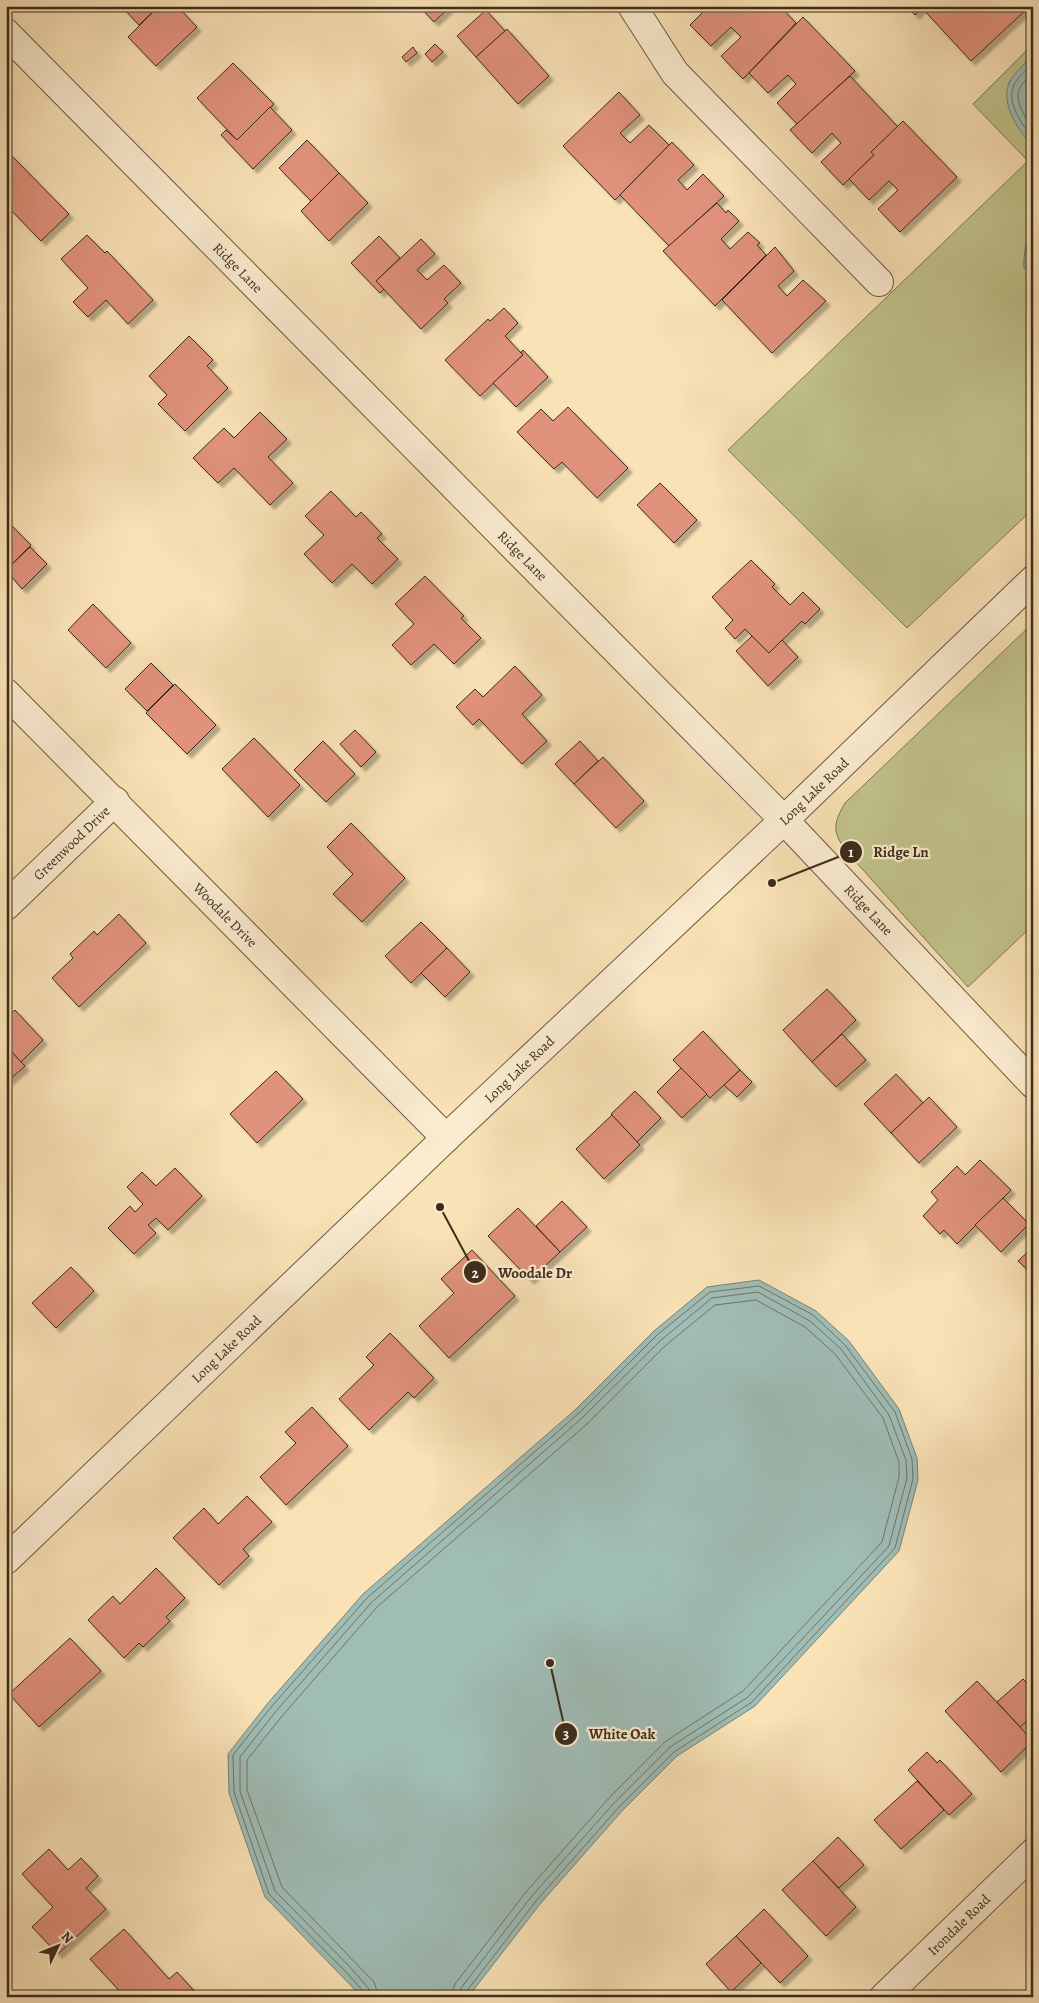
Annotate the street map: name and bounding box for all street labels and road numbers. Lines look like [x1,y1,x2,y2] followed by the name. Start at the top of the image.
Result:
[209,238,267,297] street label: Ridge Lane
[494,526,552,585] street label: Ridge Lane
[775,753,853,830] street label: Long Lake Road
[29,801,114,884] street label: Greenwood Drive
[188,878,262,951] street label: Woodale Drive
[840,880,897,939] street label: Ridge Lane
[480,1031,559,1107] street label: Long Lake Road
[187,1310,266,1387] street label: Long Lake Road
[923,1890,995,1960] street label: Irondale Road

